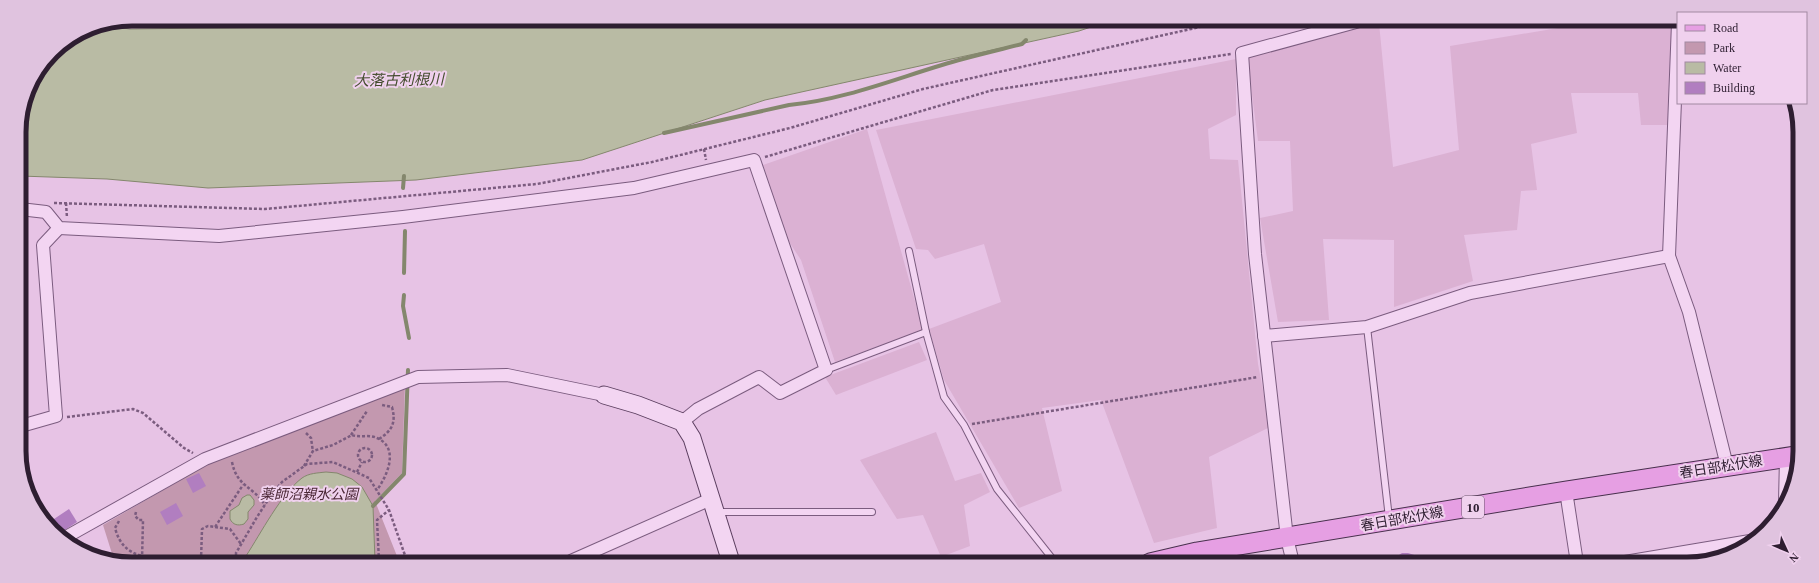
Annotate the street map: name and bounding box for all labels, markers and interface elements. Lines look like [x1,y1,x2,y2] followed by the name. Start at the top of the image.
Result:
[1677,12,1807,104] legend
[1713,21,1738,35] text: Road
[1713,41,1735,55] text: Park
[1713,61,1741,75] text: Water
[354,71,446,89] water label: 大落古利根川
[1713,81,1755,95] text: Building
[1678,452,1764,481] street label: 春日部松伏線
[260,487,360,502] park label: 薬師沼親水公園
[1462,496,1484,518] road number: 10
[1359,503,1445,534] street label: 春日部松伏線
[1767,531,1807,571] north arrow
[1787,551,1801,565] text: N

